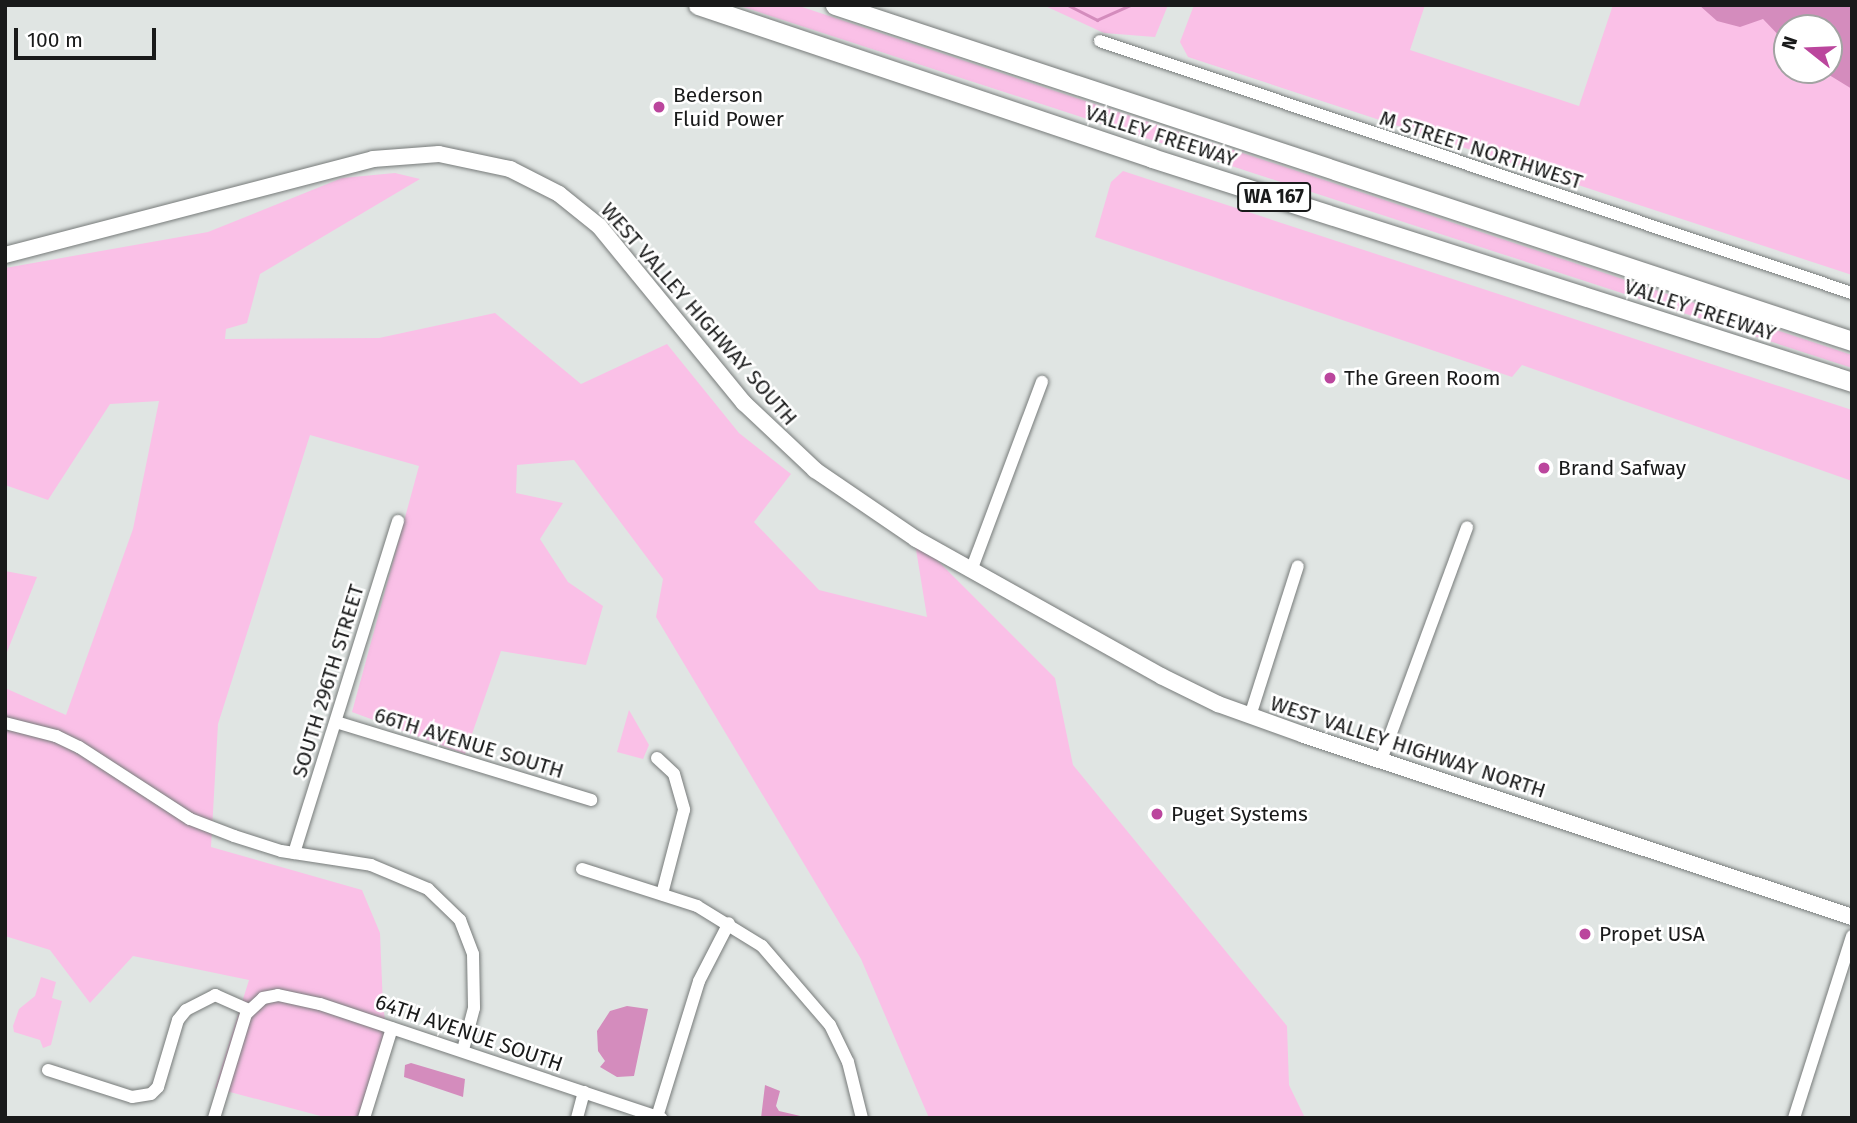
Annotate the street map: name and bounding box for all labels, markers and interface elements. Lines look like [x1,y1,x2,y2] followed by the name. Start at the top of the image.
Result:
[18,14,159,58] scale bar
[1773,14,1843,84] north arrow
[27,27,83,53] text: 100 m
[1777,33,1802,53] text: N
[673,82,784,132] place label: Bederson Fluid Power
[651,99,667,115] marker: Bederson Fluid Power
[1082,100,1240,172] street label: VALLEY FREEWAY
[1376,105,1586,195] street label: M STREET NORTHWEST
[1236,182,1312,212] road number: WA 167
[595,197,803,431] street label: WEST VALLEY HIGHWAY SOUTH
[1621,274,1779,346] street label: VALLEY FREEWAY
[1344,365,1501,391] place label: The Green Room
[1322,370,1338,386] marker: The Green Room
[1558,455,1686,481] place label: Brand Safway
[1536,460,1552,476] marker: Brand Safway
[287,581,369,781] street label: SOUTH 296TH STREET
[1267,690,1549,804] street label: WEST VALLEY HIGHWAY NORTH
[371,702,567,784] street label: 66TH AVENUE SOUTH
[1171,801,1308,827] place label: Puget Systems
[1149,806,1165,822] marker: Puget Systems
[1599,921,1705,947] place label: Propet USA
[1577,926,1593,942] marker: Propet USA
[372,989,566,1077] street label: 64TH AVENUE SOUTH

